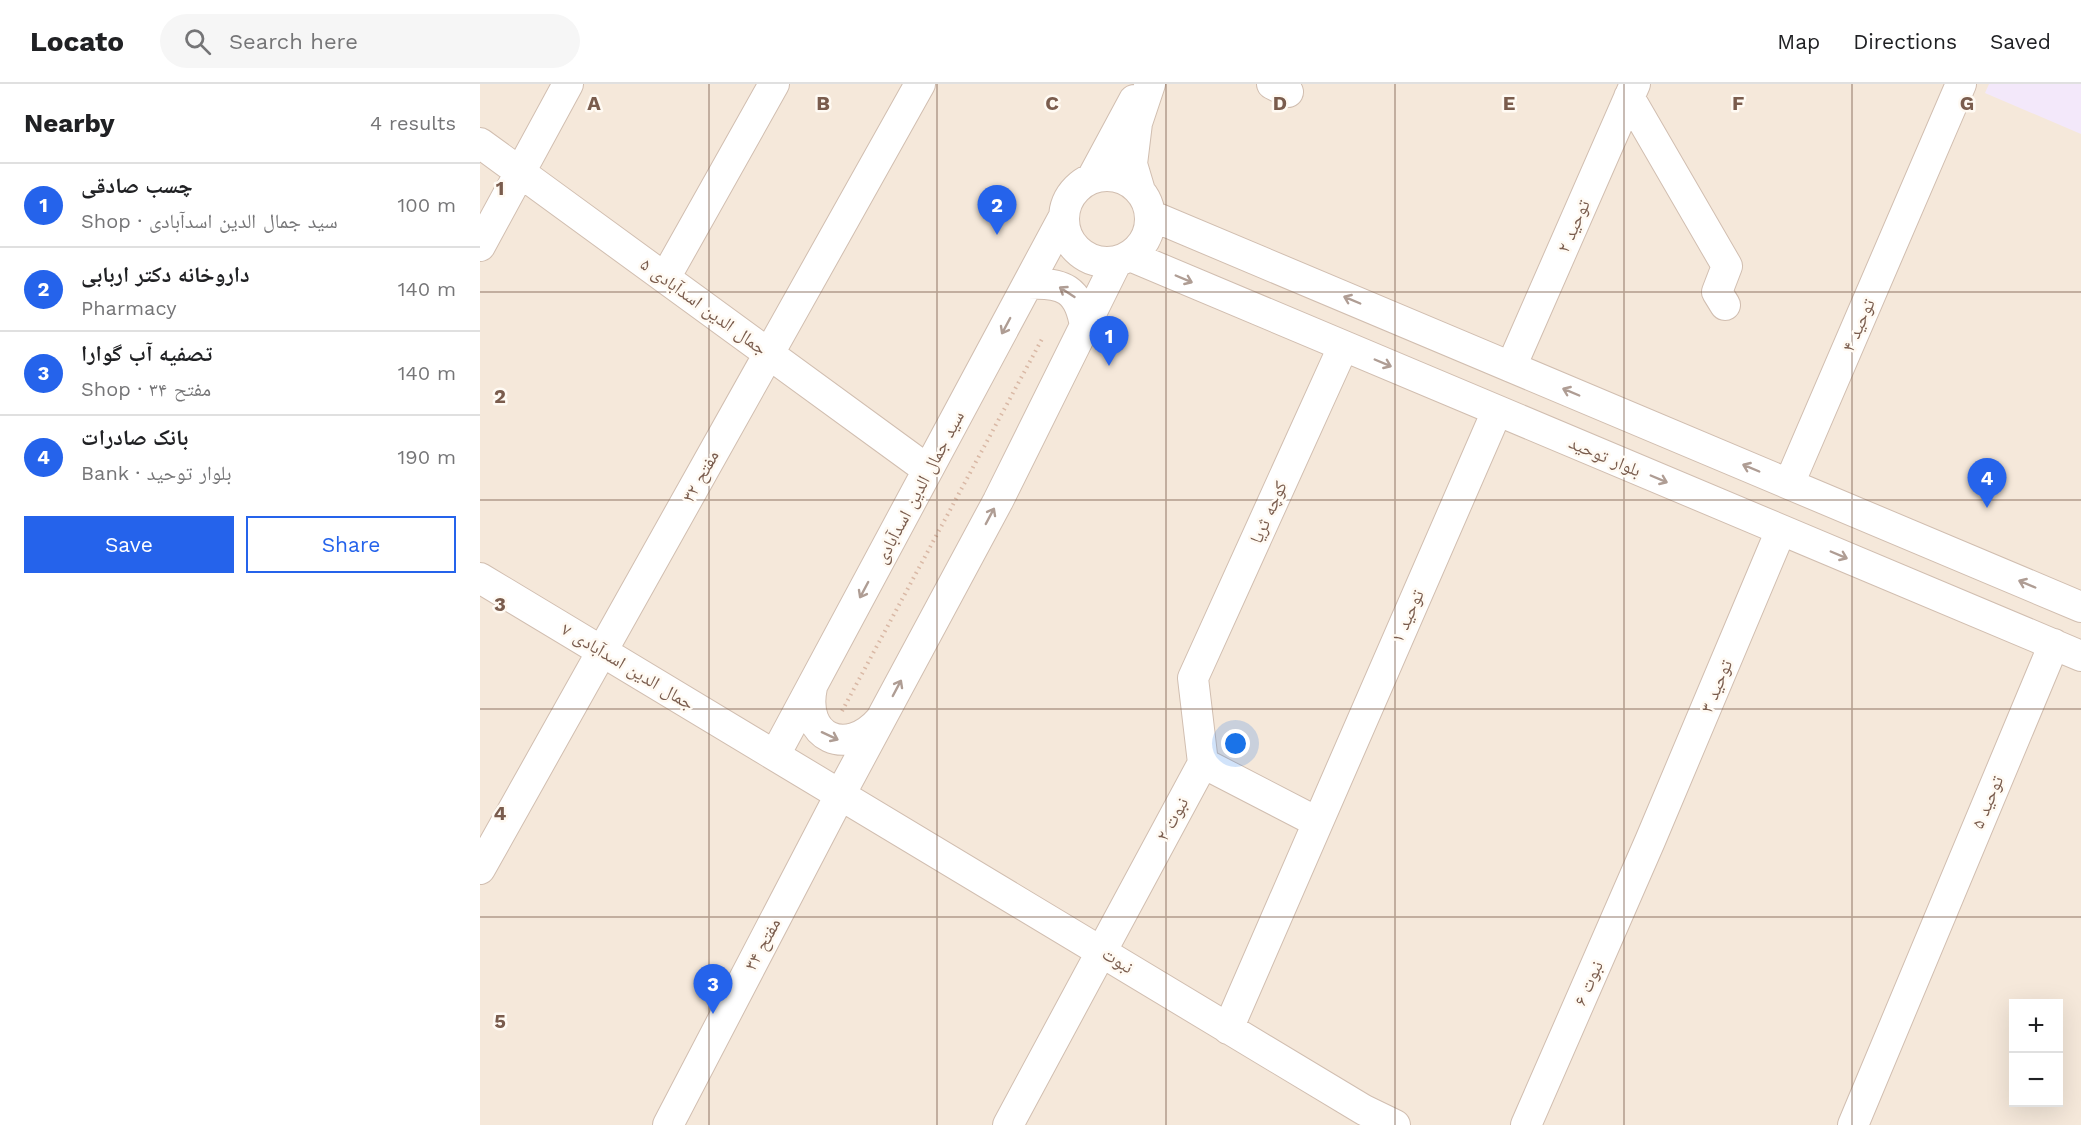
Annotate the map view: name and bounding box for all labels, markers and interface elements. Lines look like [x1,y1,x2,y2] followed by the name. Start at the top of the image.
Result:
[160,14,580,68] search box
[30,25,124,58] text: Locato
[181,25,214,58] icon: search
[229,29,358,54] text: Search here
[1777,29,1820,54] text: Map
[1853,29,1957,54] text: Directions
[1990,29,2051,54] text: Saved
[587,91,601,115] text: A
[816,91,830,115] text: B
[1045,91,1059,115] text: C
[1273,91,1287,115] text: D
[1503,91,1515,115] text: E
[1732,91,1744,115] text: F
[1960,91,1974,115] text: G
[24,108,115,138] text: Nearby
[370,111,456,135] text: 4 results
[81,173,193,198] text: چسب صادقی
[496,176,504,200] text: 1
[978,186,1016,235] pin: 2
[39,193,48,217] text: 1
[397,193,456,217] text: 100 m
[1552,196,1594,256] street label: توحید ۲
[81,209,338,233] text: Shop · سید جمال الدین اسدآبادی
[636,253,771,360] street label: جمال الدین اسدآبادی ۵
[81,262,250,287] text: داروخانه دکتر اربابی
[1174,274,1193,285] one-way arrow
[38,277,49,301] text: 2
[398,277,456,301] text: 140 m
[1059,286,1075,298] one-way arrow
[1344,294,1362,305] one-way arrow
[1837,295,1879,355] street label: توحید ۴
[81,296,177,320] text: Pharmacy
[1000,316,1011,334] one-way arrow
[1090,316,1128,366] pin: 1
[81,341,212,366] text: تصفیه آب گوارا
[1373,358,1391,369] one-way arrow
[38,361,49,385] text: 3
[398,361,456,385] text: 140 m
[81,377,211,401] text: Shop · مفتح ۳۴
[494,384,506,408] text: 2
[1562,386,1580,397] one-way arrow
[870,407,969,567] street label: سید جمال الدین اسدآبادی
[81,425,188,450] text: بانک صادرات
[1566,431,1644,481] street label: بلوار توحید
[37,445,50,469] text: 4
[398,445,456,469] text: 190 m
[677,446,724,507] street label: مفتح ۳۲
[1968,458,2006,508] pin: 4
[81,461,232,485] text: Bank · بلوار توحید
[1742,462,1760,473] one-way arrow
[1650,474,1668,485] one-way arrow
[1245,477,1292,547] street label: کوچه ثریا
[985,508,996,526] one-way arrow
[24,516,234,573] button: Save
[246,516,456,573] button: Share
[1830,549,1848,561] one-way arrow
[2018,578,2037,589] one-way arrow
[858,581,870,598] one-way arrow
[1386,586,1428,646] street label: توحید ۱
[494,592,506,616] text: 3
[557,618,698,715] street label: جمال الدین اسدآبادی ۷
[1696,656,1737,716] street label: توحید ۳
[891,680,903,697] one-way arrow
[1221,729,1250,758] your location
[820,730,838,742] one-way arrow
[1967,772,2008,832] street label: توحید ۵
[1151,793,1193,845] street label: نبوت ۲
[494,801,507,825] text: 4
[740,914,786,975] street label: مفتح ۳۴
[1098,942,1137,978] street label: نبوت
[1569,957,1608,1009] street label: نبوت ۶
[694,964,732,1014] pin: 3
[2009,999,2063,1107] map controls
[2009,999,2063,1053] button: +
[494,1009,506,1033] text: 5
[2009,1053,2063,1107] button: −

